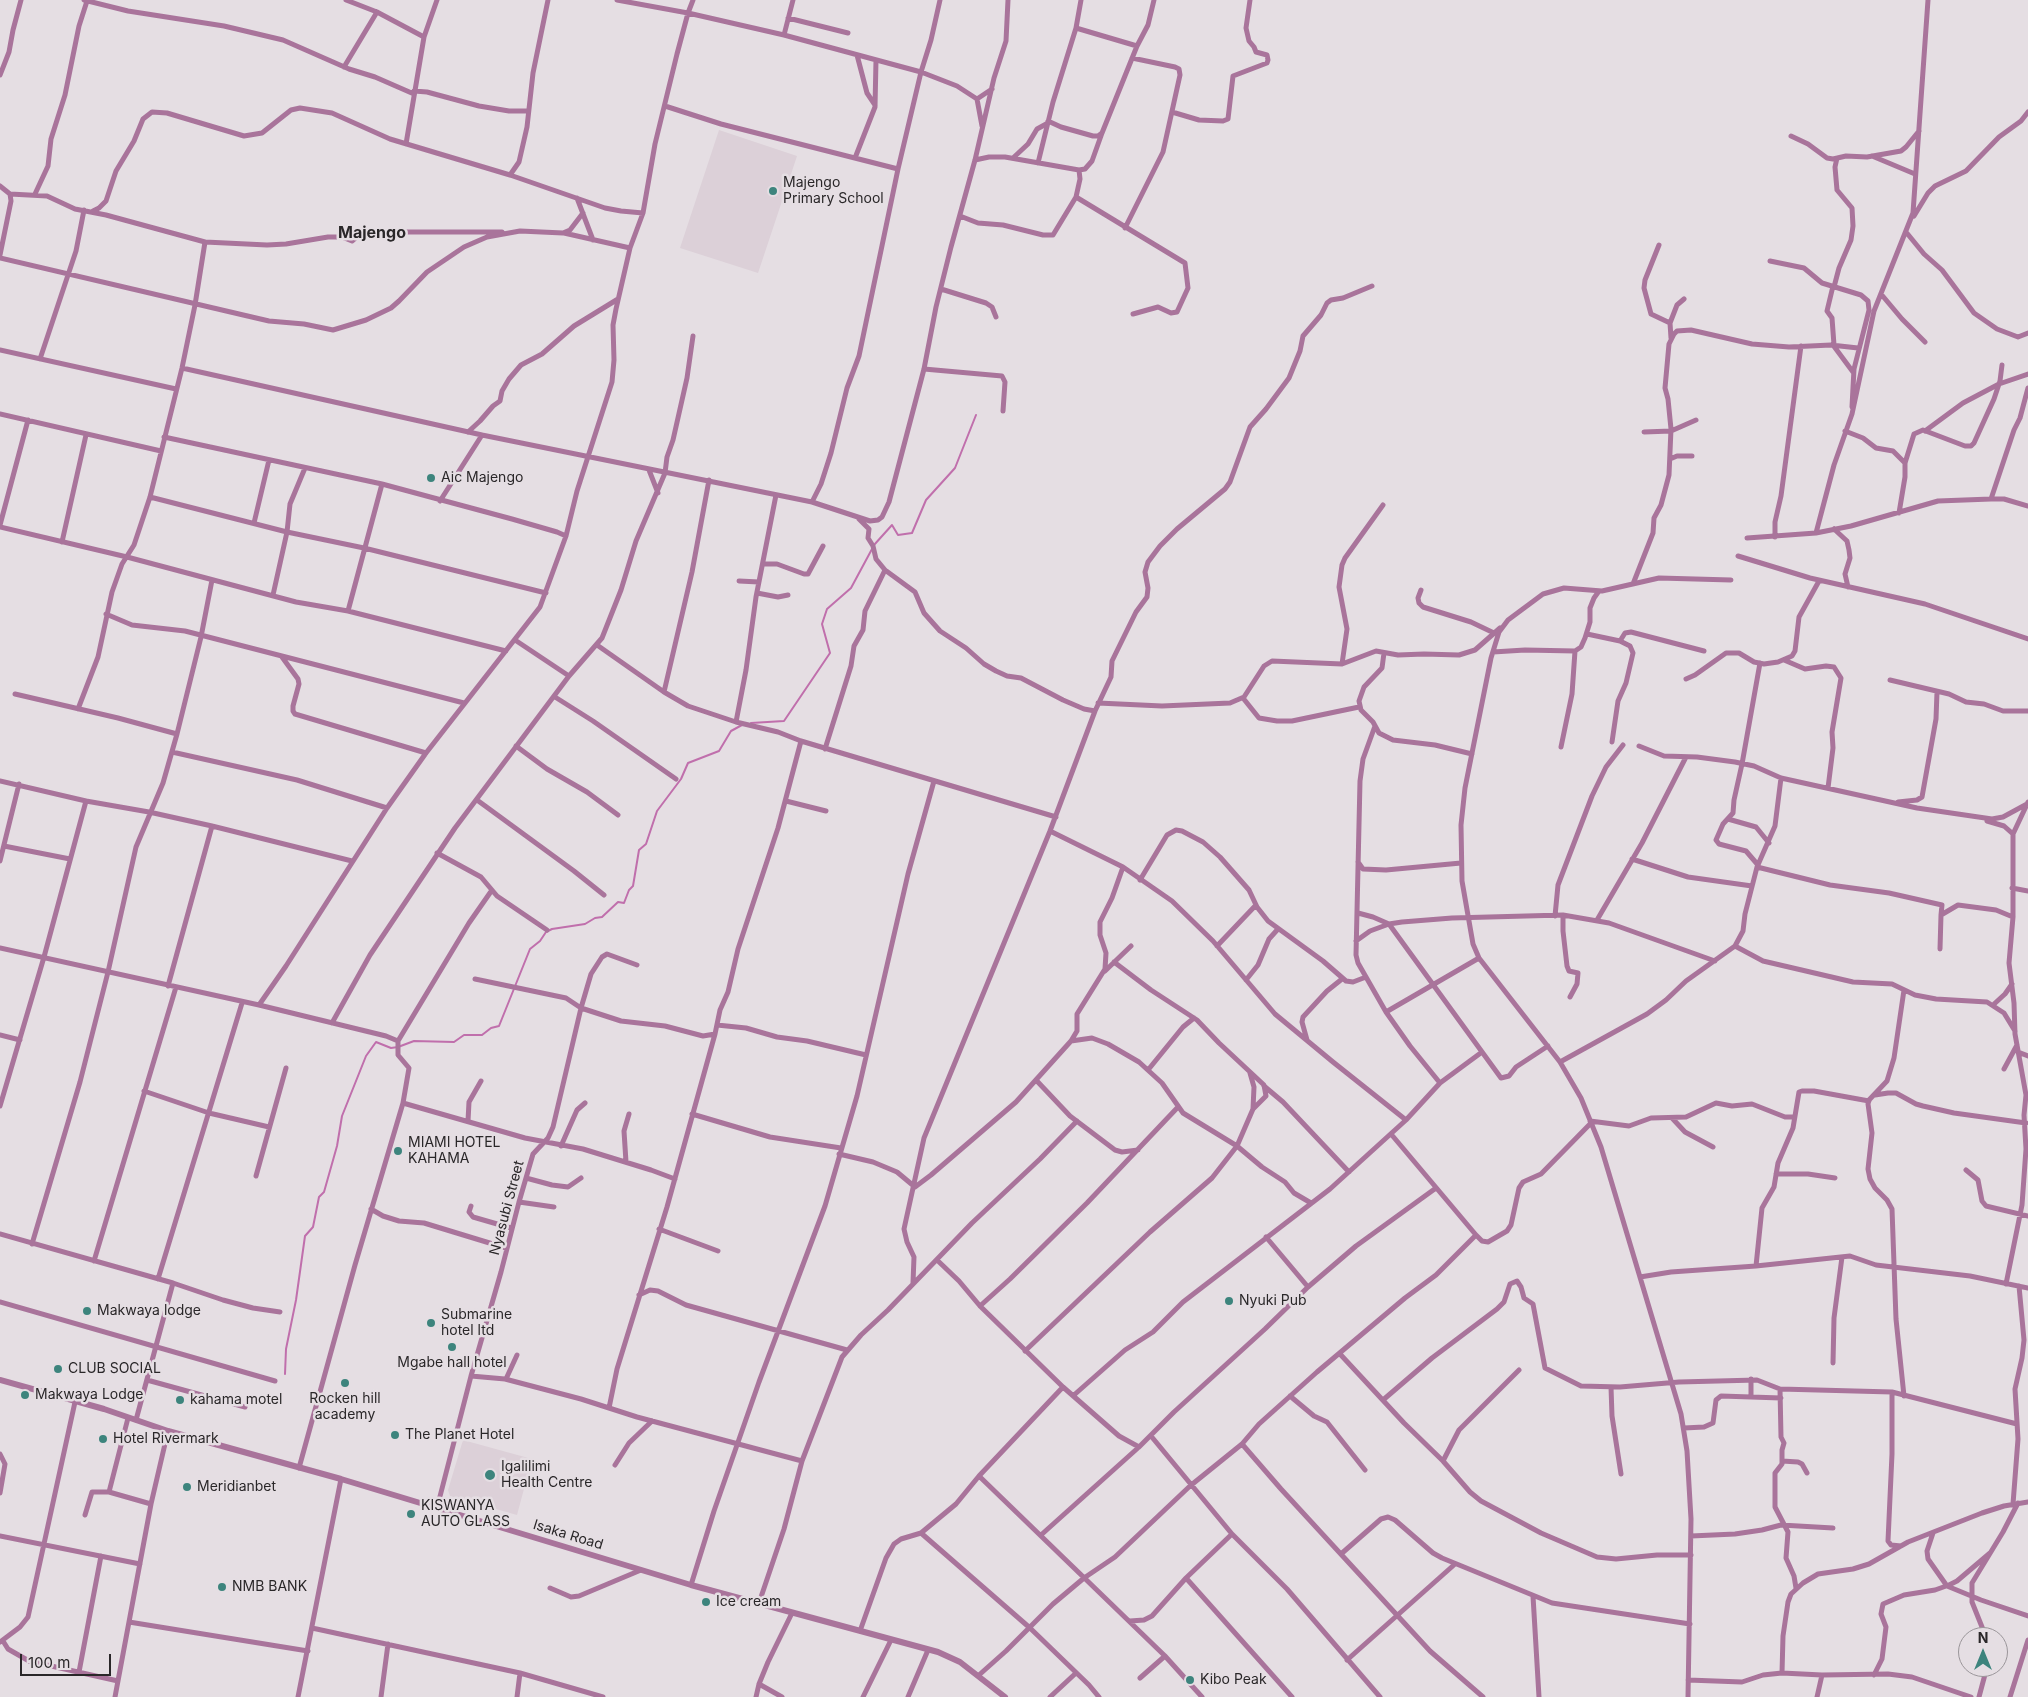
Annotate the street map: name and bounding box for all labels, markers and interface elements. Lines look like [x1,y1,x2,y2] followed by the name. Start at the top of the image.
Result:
[783,175,884,208] place label: Majengo Primary School
[767,185,779,197] marker: Majengo Primary School
[338,223,406,243] district label: Majengo
[441,470,523,486] place label: Aic Majengo
[425,472,437,484] marker: Aic Majengo
[408,1135,500,1168] place label: MIAMI HOTEL KAHAMA
[392,1145,404,1157] marker: MIAMI HOTEL KAHAMA
[486,1159,528,1257] street label: Nyasubi Street
[1239,1293,1307,1309] place label: Nyuki Pub
[1223,1295,1235,1307] marker: Nyuki Pub
[97,1303,201,1319] place label: Makwaya lodge
[81,1305,93,1317] marker: Makwaya lodge
[441,1307,512,1340] place label: Submarine hotel ltd
[425,1317,437,1329] marker: Submarine hotel ltd
[446,1341,458,1353] marker: Mgabe hall hotel
[397,1355,507,1371] place label: Mgabe hall hotel
[68,1361,161,1377] place label: CLUB SOCIAL
[52,1363,64,1375] marker: CLUB SOCIAL
[339,1377,351,1389] marker: Rocken hill academy
[35,1387,144,1403] place label: Makwaya Lodge
[19,1389,31,1401] marker: Makwaya Lodge
[309,1391,381,1424] place label: Rocken hill academy
[190,1392,282,1408] place label: kahama motel
[174,1394,186,1406] marker: kahama motel
[405,1427,514,1443] place label: The Planet Hotel
[389,1429,401,1441] marker: The Planet Hotel
[113,1431,219,1447] place label: Hotel Rivermark
[97,1433,109,1445] marker: Hotel Rivermark
[501,1459,592,1491] place label: Igalilimi Health Centre
[483,1468,497,1482] marker: Igalilimi Health Centre
[197,1479,276,1495] place label: Meridianbet
[181,1481,193,1493] marker: Meridianbet
[421,1498,510,1530] place label: KISWANYA AUTO GLASS
[405,1508,417,1520] marker: KISWANYA AUTO GLASS
[531,1516,605,1554] street label: Isaka Road
[232,1579,307,1595] place label: NMB BANK
[216,1581,228,1593] marker: NMB BANK
[716,1594,781,1610] place label: Ice cream
[700,1596,712,1608] marker: Ice cream
[1958,1627,2008,1677] north arrow
[1978,1629,1988,1646] text: N
[22,1644,114,1676] scale bar
[28,1653,70,1672] text: 100 m
[1200,1672,1267,1688] place label: Kibo Peak
[1184,1674,1196,1686] marker: Kibo Peak

